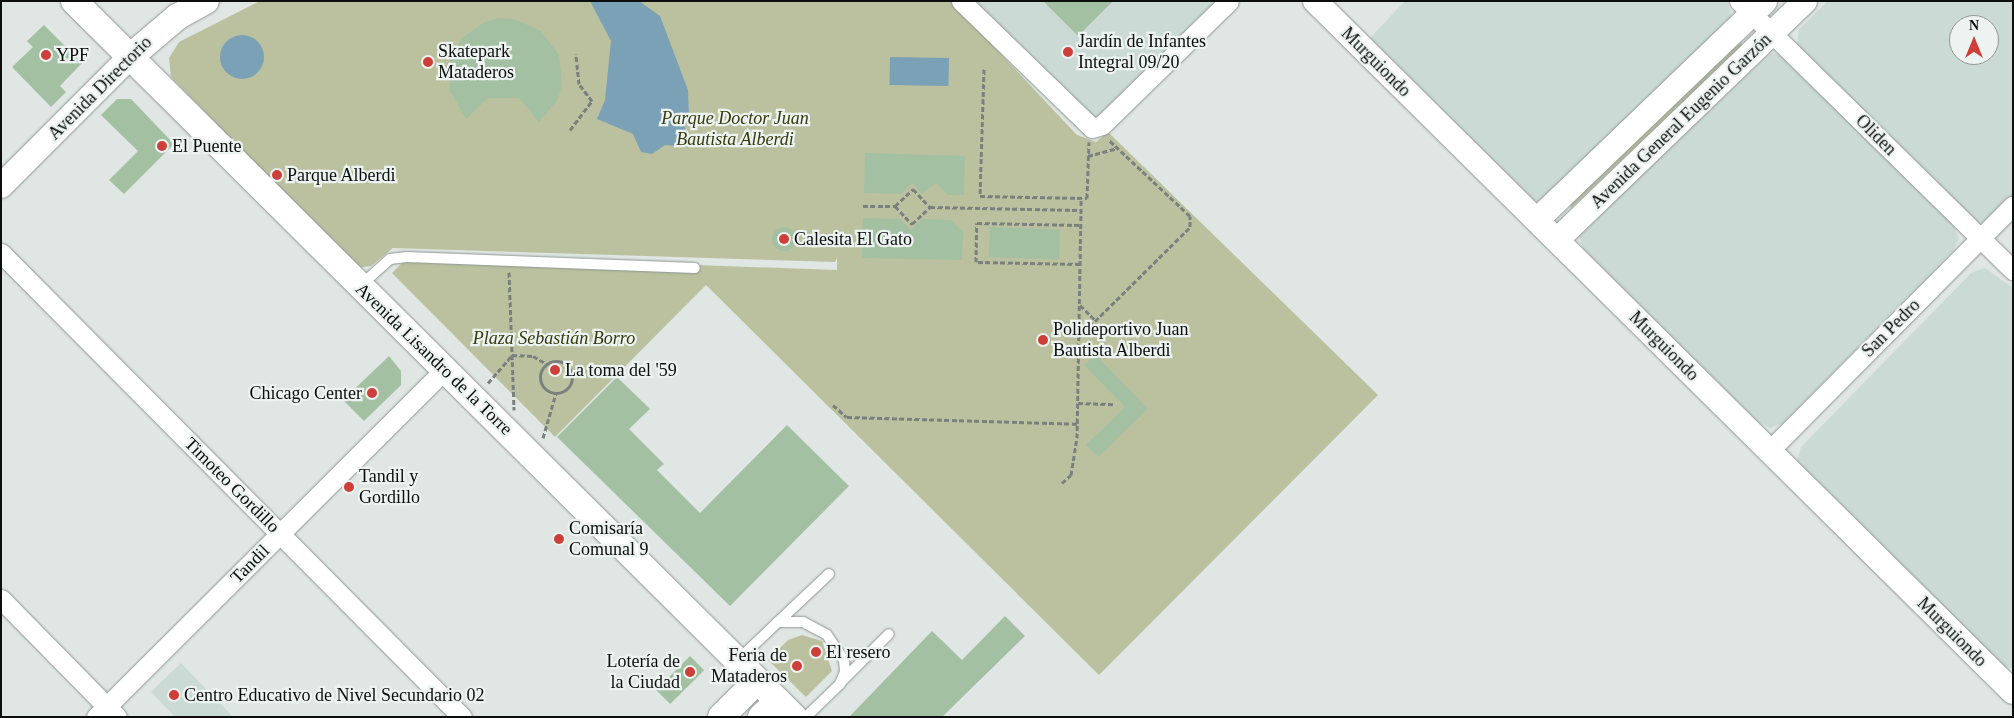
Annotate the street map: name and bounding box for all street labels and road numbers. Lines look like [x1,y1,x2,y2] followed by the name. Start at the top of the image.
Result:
[1337,23,1415,101] street label: Murguiondo
[1586,29,1776,213] street label: Avenida General Eugenio Garzón
[44,32,156,144] street label: Avenida Directorio
[1851,110,1901,160] street label: Oliden
[351,278,517,440] street label: Avenida Lisandro de la Torre
[1857,294,1925,362] street label: San Pedro
[1625,307,1703,385] street label: Murguiondo
[180,433,284,537] street label: Timoteo Gordillo
[226,540,274,588] street label: Tandil
[1913,593,1991,671] street label: Murguiondo

